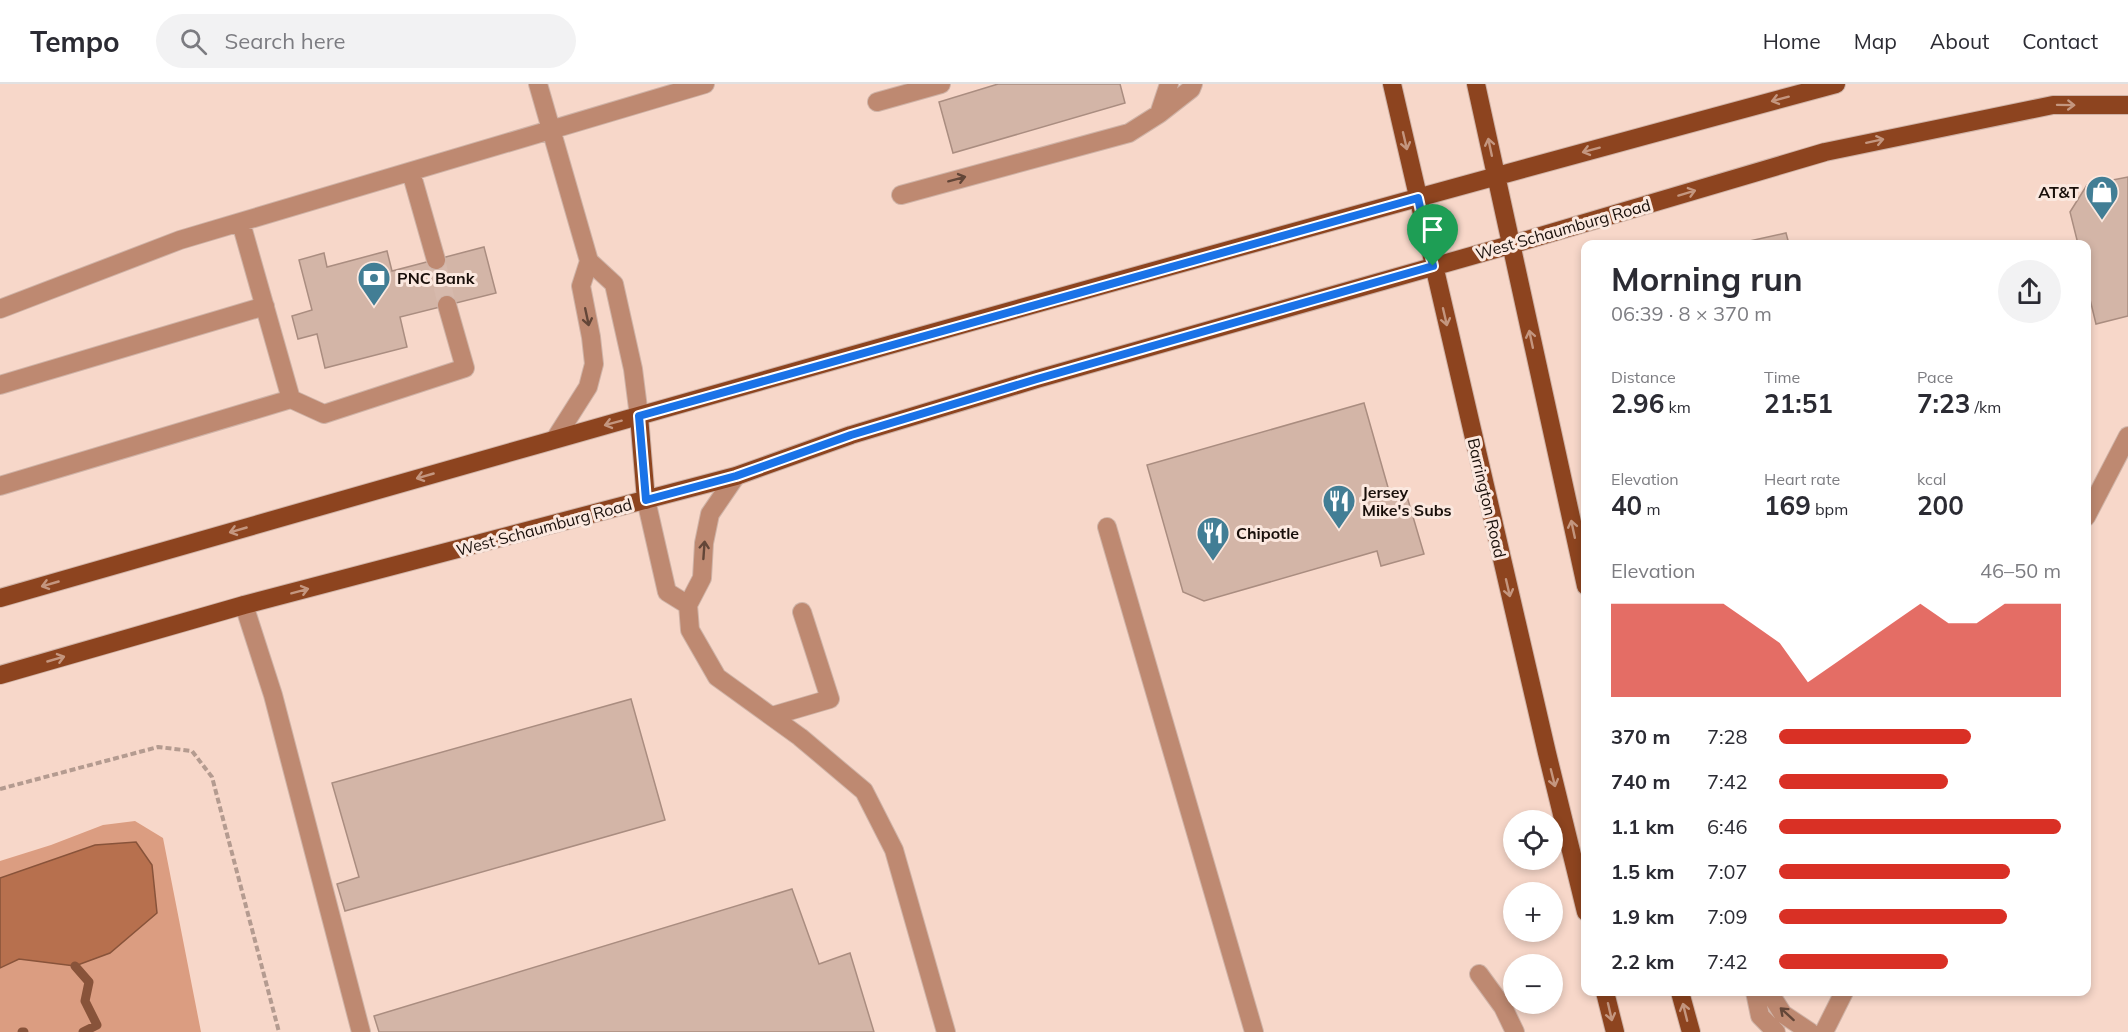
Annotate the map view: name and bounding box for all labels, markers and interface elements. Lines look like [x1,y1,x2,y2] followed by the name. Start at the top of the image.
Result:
[156,14,576,68] search box
[30,24,120,59] text: Tempo
[177,25,210,58] icon: search
[225,27,346,55] text: Search here
[1763,28,1821,54] text: Home
[1854,28,1897,54] text: Map
[1930,28,1989,54] text: About
[2022,28,2098,54] text: Contact
[1770,94,1789,105] one-way arrow
[2056,99,2076,111] one-way arrow
[1399,131,1411,150] one-way arrow
[1865,135,1885,146] one-way arrow
[1484,138,1495,157] one-way arrow
[1582,145,1601,156] one-way arrow
[947,173,966,185] one-way arrow
[2084,174,2120,221] shop icon: AT&T
[2038,182,2079,202] place label: AT&T
[1677,187,1696,198] one-way arrow
[1473,194,1653,264] street label: West Schaumburg Road
[1407,204,1458,266] pin
[1416,213,1449,246] icon: arrive
[1611,258,1803,299] text: Morning run
[356,260,392,307] bank icon: PNC Bank
[1998,260,2061,323] button: share
[397,268,476,288] place label: PNC Bank
[1611,301,1772,326] text: 06:39 · 8 × 370 m
[582,307,593,326] one-way arrow
[1439,307,1451,326] one-way arrow
[1525,329,1536,349] one-way arrow
[1611,367,1676,387] text: Distance
[1764,367,1800,387] text: Time
[1917,367,1953,387] text: Pace
[1611,387,1664,420] text: 2.96
[1764,387,1833,420] text: 21:51
[1917,387,1970,420] text: 7:23
[1664,397,1691,417] text: km
[1970,397,2001,417] text: /km
[604,418,623,429] one-way arrow
[1463,436,1511,560] street label: Barrington Road
[1611,469,1679,489] text: Elevation
[1764,469,1840,489] text: Heart rate
[1917,469,1946,489] text: kcal
[416,471,435,482] one-way arrow
[1362,482,1452,520] place label: Jersey Mike's Subs
[1321,483,1357,530] restaurant icon: Jersey Mike's Subs
[1611,489,1642,522] text: 40
[1764,489,1811,522] text: 169
[1917,489,1964,522] text: 200
[454,494,634,560] street label: West Schaumburg Road
[1642,499,1660,519] text: m
[1811,499,1848,519] text: bpm
[1195,515,1231,562] restaurant icon: Chipotle
[1567,520,1578,539] one-way arrow
[1236,523,1299,543] place label: Chipotle
[229,525,248,536] one-way arrow
[698,541,709,561] one-way arrow
[1611,558,1696,583] text: Elevation
[1980,558,2061,583] text: 46–50 m
[41,579,60,590] one-way arrow
[1503,579,1515,598] one-way arrow
[290,584,309,596] one-way arrow
[46,653,65,664] one-way arrow
[1611,724,1670,749] text: 370 m
[1707,724,1748,749] text: 7:28
[1547,769,1559,788] one-way arrow
[1611,769,1670,794] text: 740 m
[1707,769,1748,794] text: 7:42
[1503,810,1563,1014] map controls
[1503,810,1563,870] button: locate
[1611,814,1674,839] text: 1.1 km
[1707,814,1748,839] text: 6:46
[1611,859,1674,884] text: 1.5 km
[1707,859,1748,884] text: 7:07
[1503,882,1563,942] button: +
[1611,904,1674,929] text: 1.9 km
[1707,904,1748,929] text: 7:09
[1611,949,1674,974] text: 2.2 km
[1707,949,1748,974] text: 7:42
[1503,954,1563,1014] button: −
[1604,1002,1616,1021] one-way arrow
[1679,1003,1691,1022] one-way arrow
[1779,1008,1795,1022] one-way arrow

